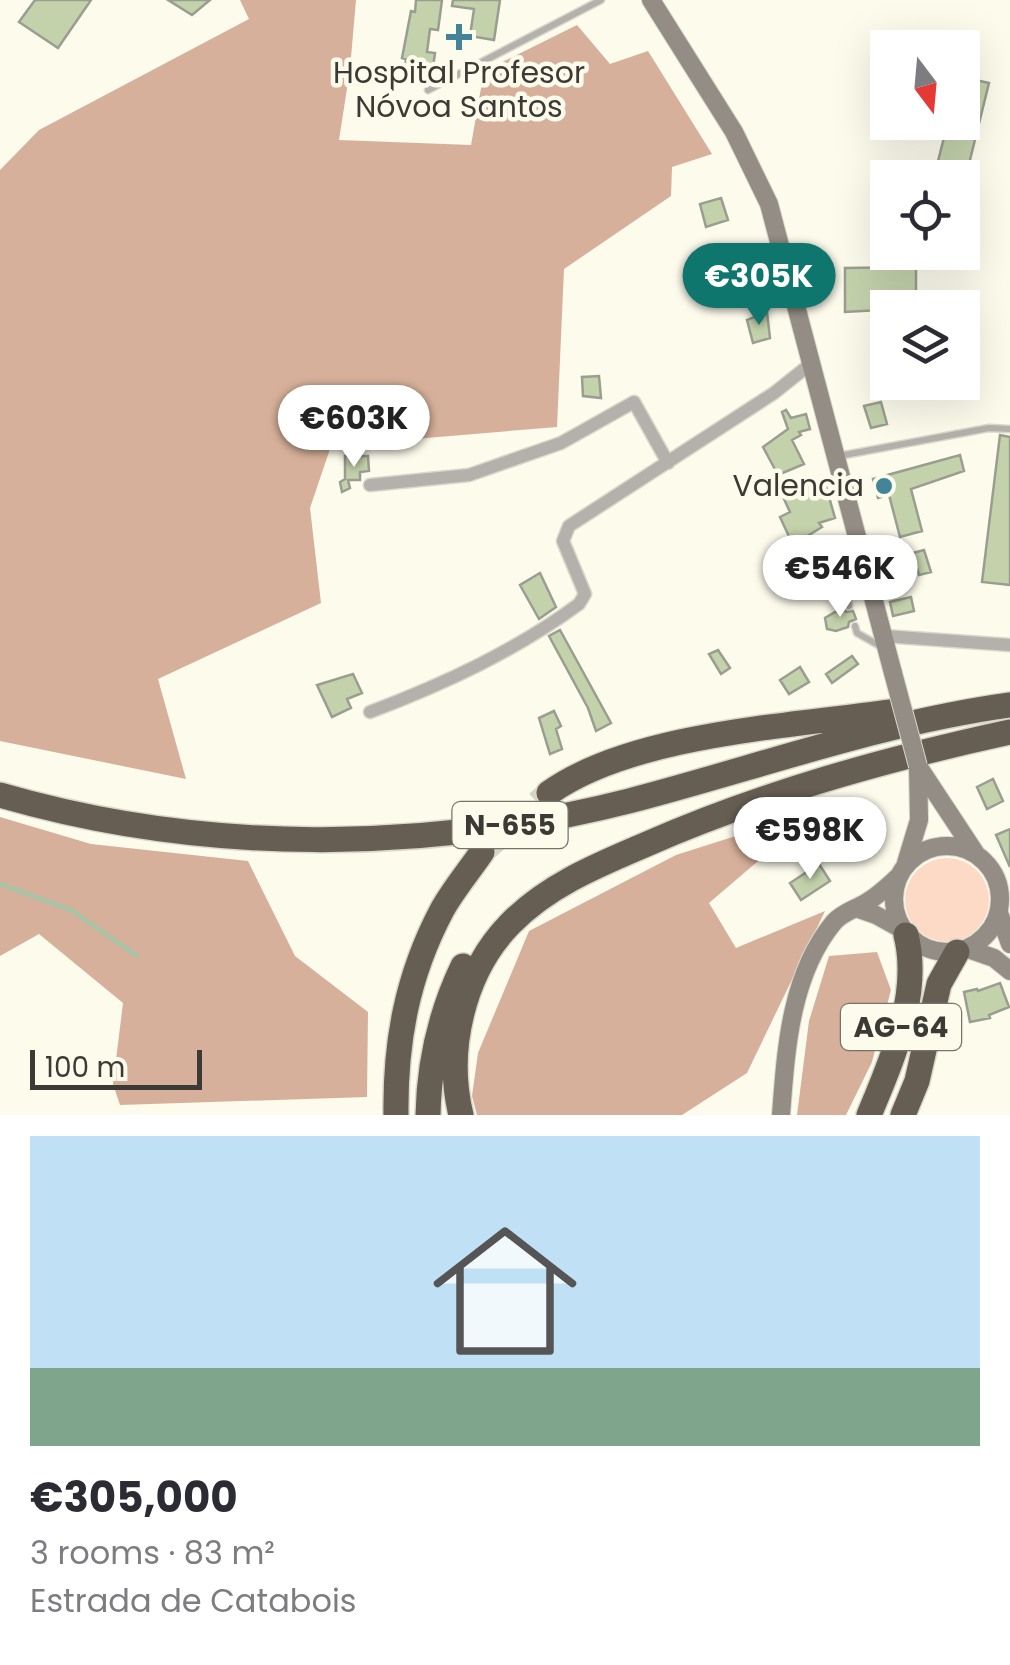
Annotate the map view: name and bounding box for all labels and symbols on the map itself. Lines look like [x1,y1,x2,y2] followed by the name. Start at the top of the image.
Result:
[446,24,472,50] marker: Hospital Profesor Nóvoa Santos
[870,30,980,140] north arrow
[333,51,585,128] place label: Hospital Profesor Nóvoa Santos
[689,243,829,328] pin: €305K
[284,385,424,470] pin: €603K
[732,464,864,507] place label: Valencia
[873,475,895,497] marker: Valencia
[770,535,910,620] pin: €546K
[740,797,880,882] pin: €598K
[452,802,568,848] road number: N-655
[841,1004,961,1050] road number: AG-64
[30,1045,202,1090] scale bar

